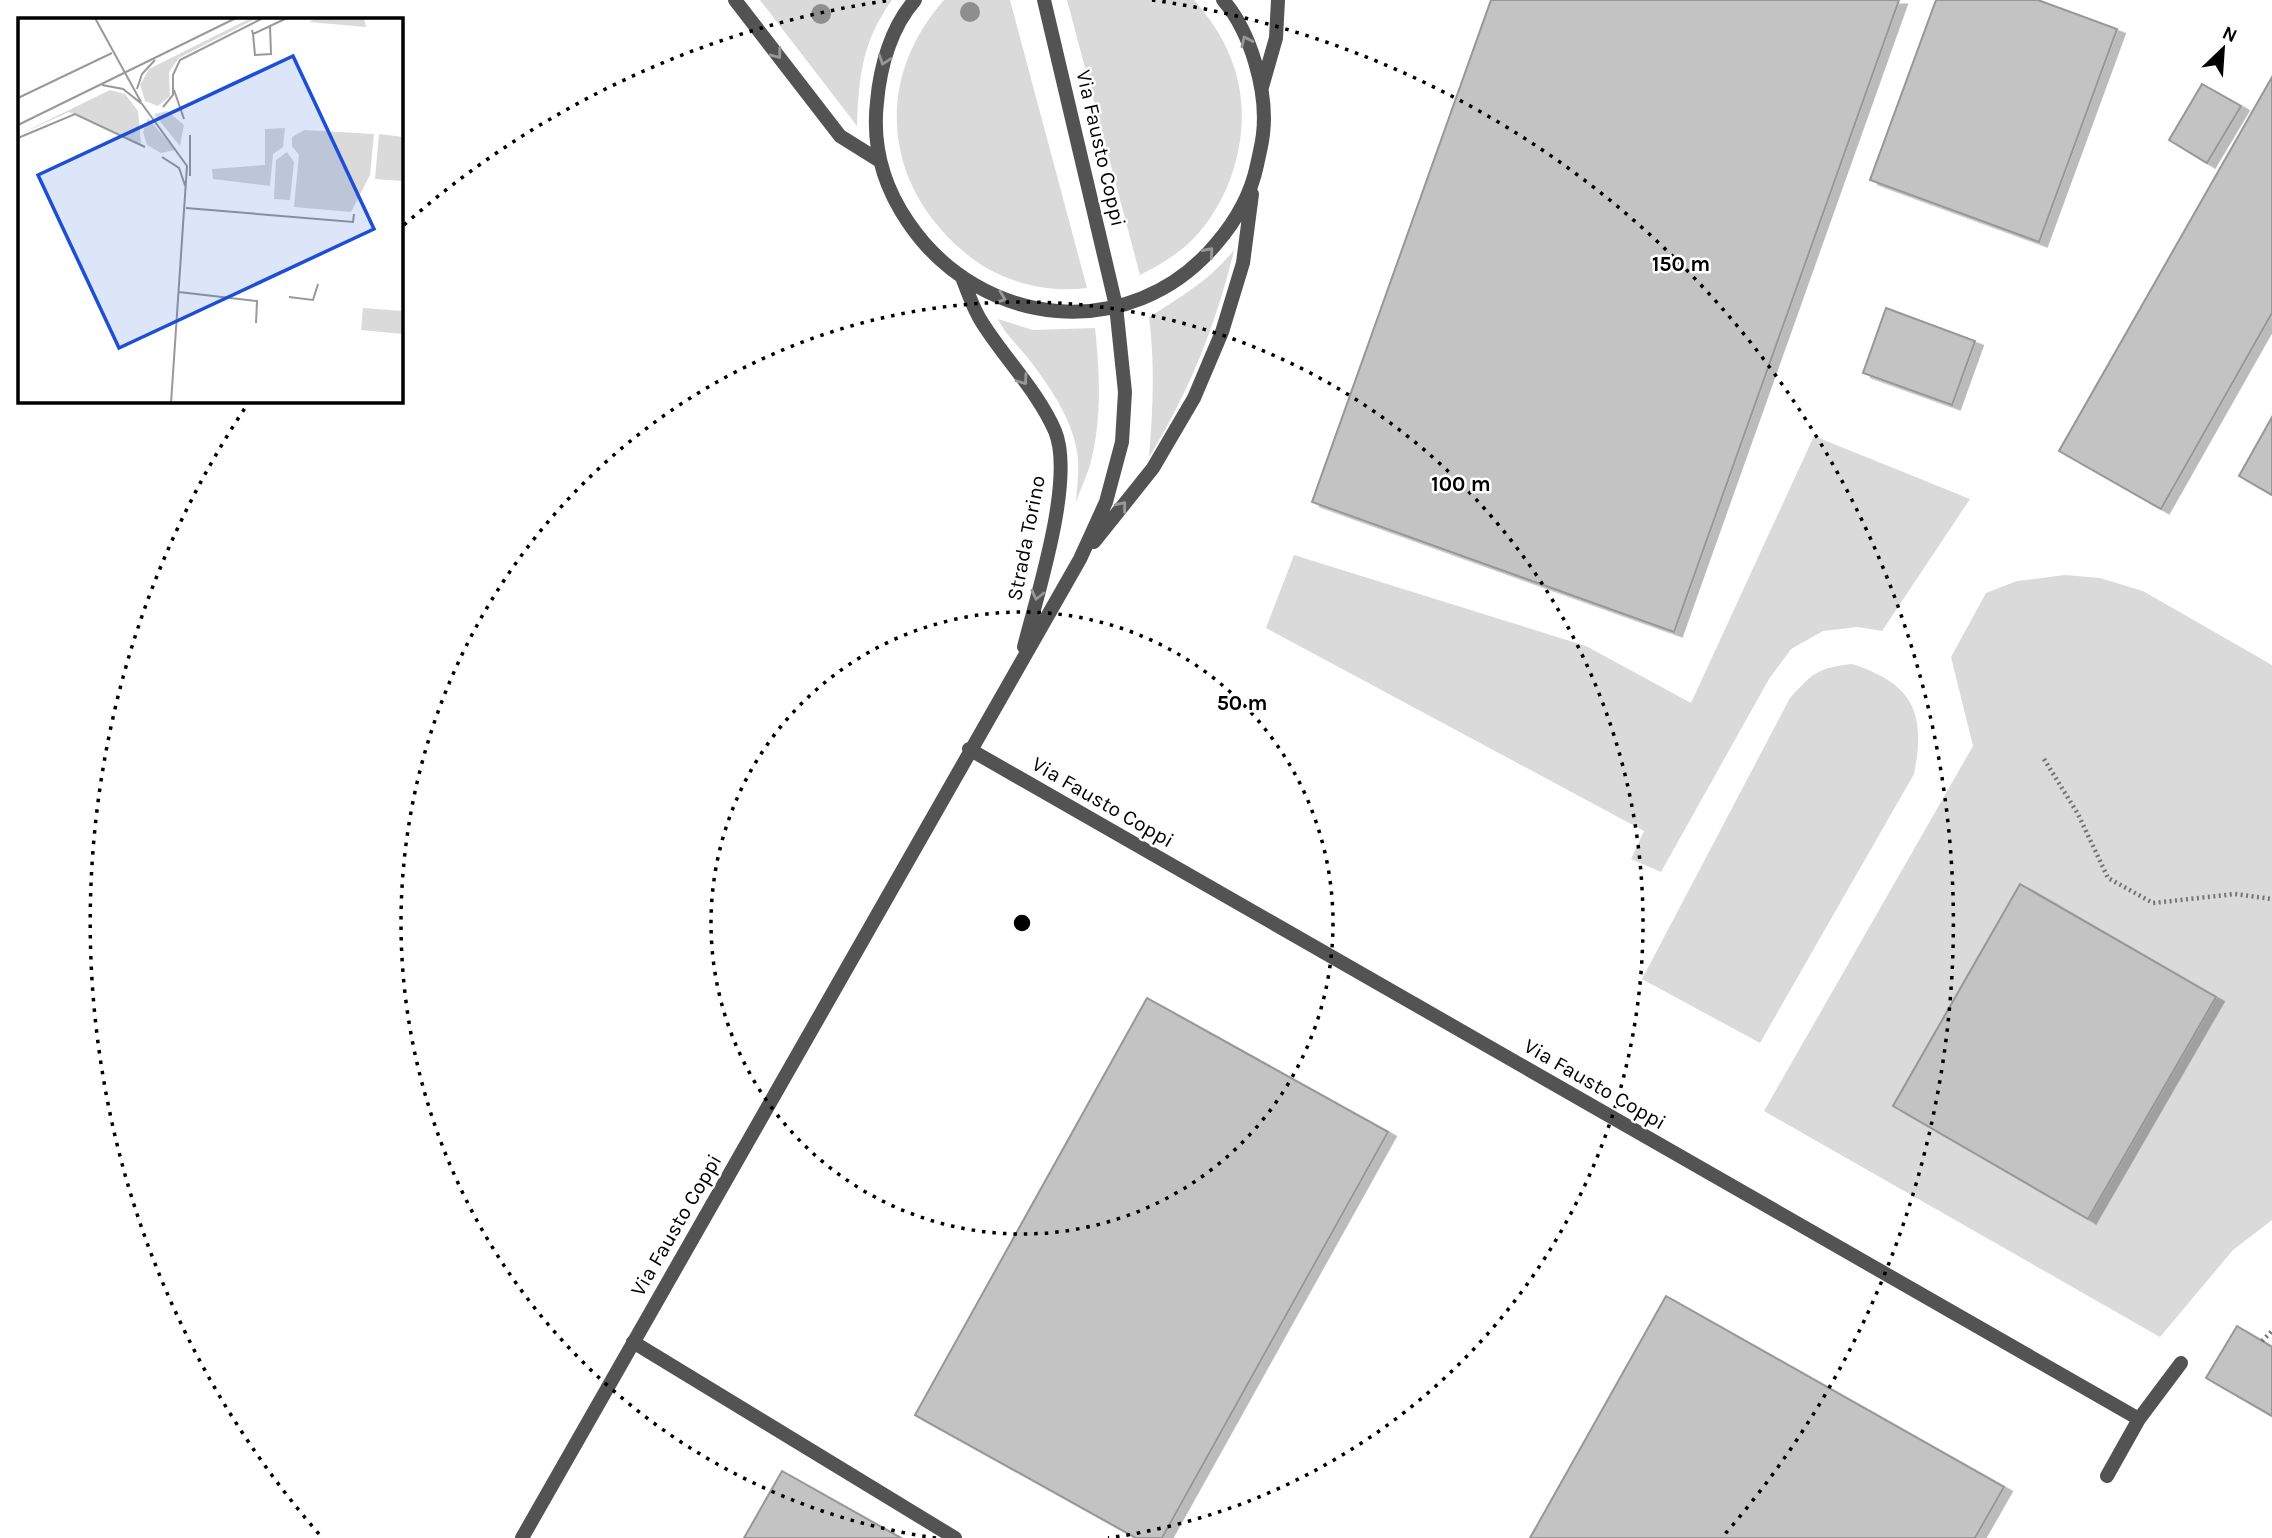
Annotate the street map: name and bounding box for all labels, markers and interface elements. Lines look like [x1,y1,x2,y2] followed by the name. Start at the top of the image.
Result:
[2188,14,2258,84] north arrow
[18,18,402,402] inset map
[2219,22,2241,47] text: N
[1241,36,1255,48] one-way arrow
[768,46,781,59] one-way arrow
[878,54,893,66] one-way arrow
[1071,67,1131,229] street label: Via Fausto Coppi
[1201,247,1214,260] one-way arrow
[1652,252,1710,276] text: 150 m
[994,289,1006,303] one-way arrow
[1015,372,1028,385] one-way arrow
[1431,472,1491,496] text: 100 m
[1002,473,1050,603] street label: Strada Torino
[1114,501,1127,513] one-way arrow
[1030,589,1045,601] one-way arrow
[1217,691,1267,715] text: 50 m
[1028,752,1178,852] street label: Via Fausto Coppi
[1010,911,1034,935] centre of rings
[1520,1034,1670,1134] street label: Via Fausto Coppi
[626,1150,726,1300] street label: Via Fausto Coppi

